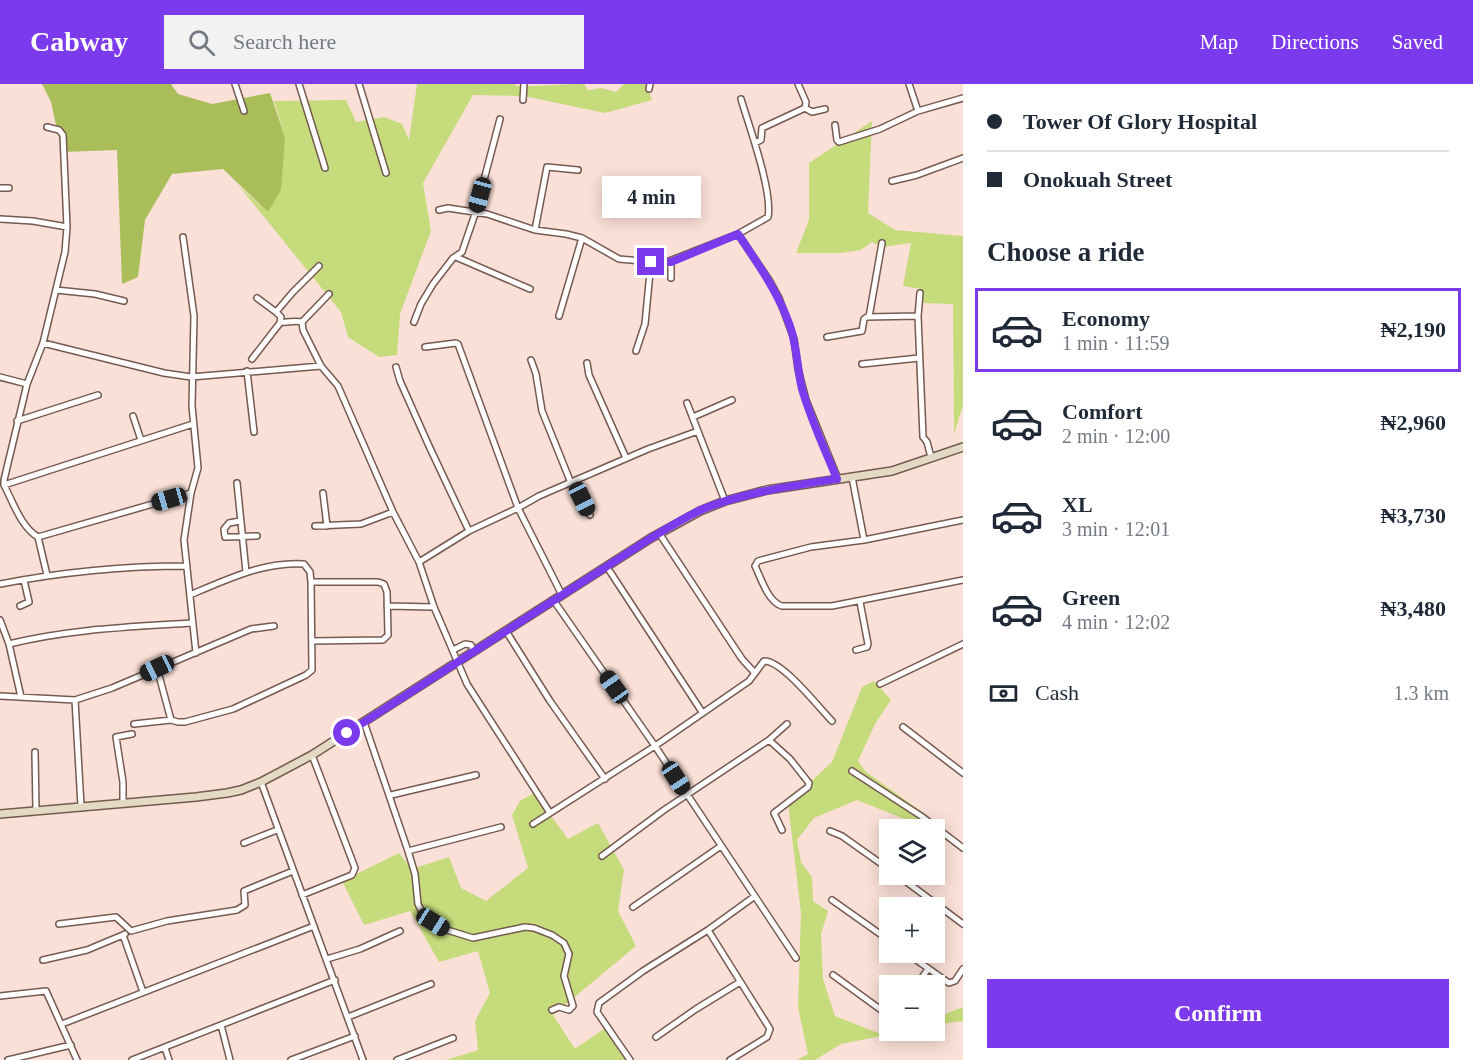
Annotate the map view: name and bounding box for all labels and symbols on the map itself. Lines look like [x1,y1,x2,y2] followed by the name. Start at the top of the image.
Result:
[467,175,493,215] car
[602,175,700,217] callout: 4 min
[637,248,664,275] route end
[566,479,598,519] car
[149,485,189,513] car
[137,652,177,684] car
[596,667,632,707] car
[333,719,360,746] route start
[659,758,693,798] car
[413,905,453,939] car

